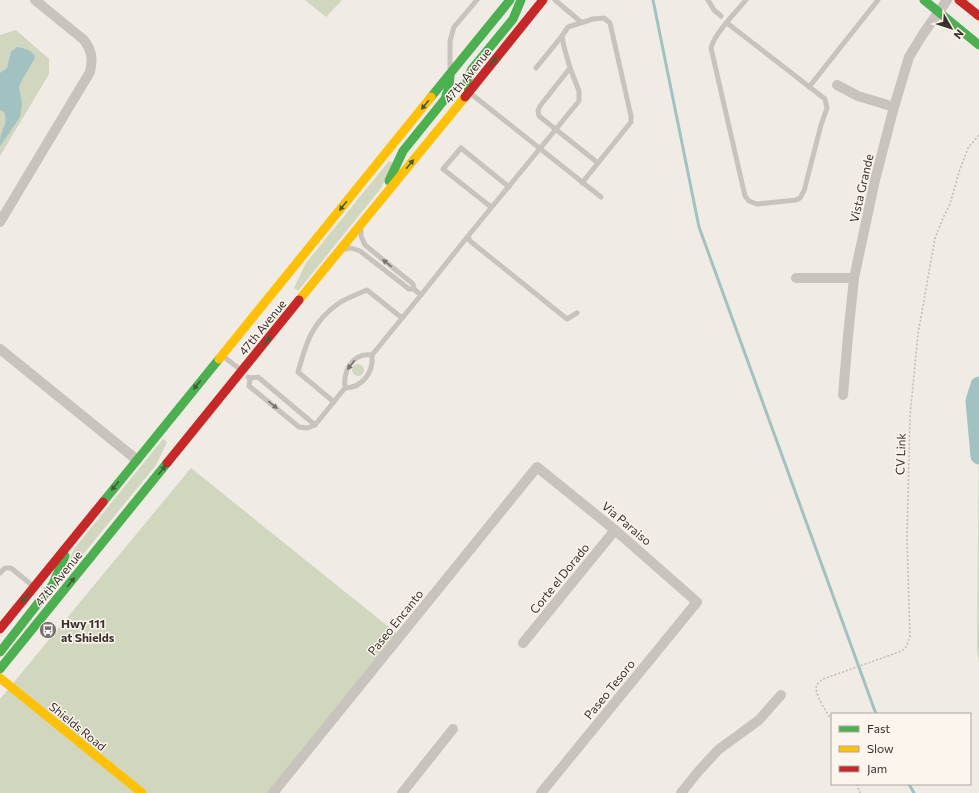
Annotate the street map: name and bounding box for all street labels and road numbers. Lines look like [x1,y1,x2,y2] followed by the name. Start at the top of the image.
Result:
[440,44,494,106] street label: 47th Avenue
[846,152,876,224] street label: Vista Grande
[235,296,289,358] street label: 47th Avenue
[892,432,908,475] street label: CV Link
[599,498,655,548] street label: Via Paraiso
[526,540,592,616] street label: Corte el Dorado
[31,547,85,609] street label: 47th Avenue
[364,586,426,658] street label: Paseo Encanto
[581,656,637,722] street label: Paseo Tesoro
[47,699,109,753] street label: Shields Road

